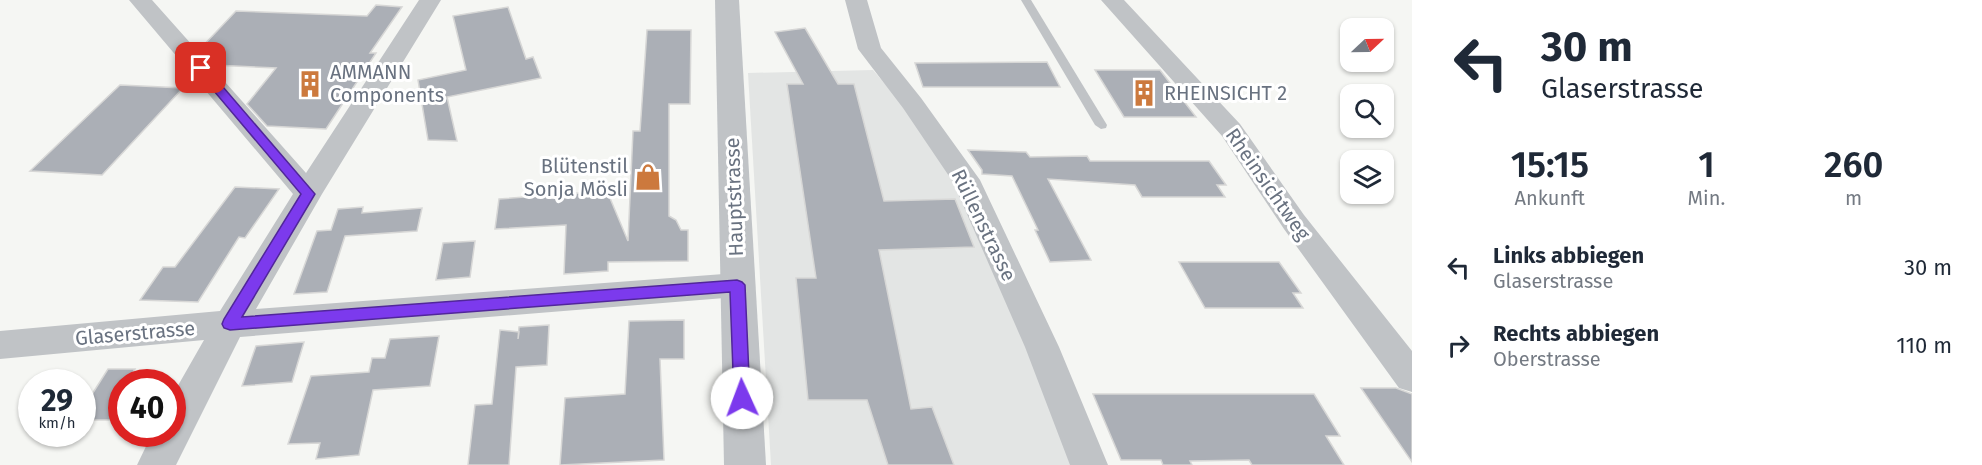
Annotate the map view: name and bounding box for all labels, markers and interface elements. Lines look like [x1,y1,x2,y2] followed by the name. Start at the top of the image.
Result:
[1340,18,1394,72] north arrow
[1340,18,1394,204] map controls
[1541,22,1633,72] text: 30 m
[1442,24,1520,102] icon: left
[175,42,226,93] pin
[184,51,217,84] icon: arrive
[330,60,444,107] place label: AMMANN Components
[295,69,325,99] building icon: AMMANN Components
[1541,73,1704,105] text: Glaserstrasse
[1129,78,1159,108] building icon: RHEINSICHT 2
[1164,81,1287,105] place label: RHEINSICHT 2
[1340,84,1394,138] button: search
[1221,123,1316,245] street label: Rheinsichtweg
[720,137,748,257] street label: Hauptstrasse
[1511,143,1589,187] text: 15:15
[1698,143,1715,187] text: 1
[1824,143,1883,187] text: 260
[1340,150,1394,204] button: layers
[524,154,628,201] place label: Blütenstil Sonja Mösli
[633,162,663,192] shop icon: Blütenstil Sonja Mösli
[947,165,1021,285] street label: Rüllenstrasse
[1515,186,1585,210] text: Ankunft
[1688,186,1725,210] text: Min.
[1845,186,1862,210] text: m
[1493,242,1644,269] text: Links abbiegen
[1442,251,1475,284] icon: left
[1904,254,1952,281] text: 30 m
[1493,269,1613,293] text: Glaserstrasse
[74,316,196,350] street label: Glaserstrasse
[1493,320,1659,347] text: Rechts abbiegen
[1442,329,1475,362] icon: right
[1896,332,1952,359] text: 110 m
[1493,347,1601,371] text: Oberstrasse
[710,366,774,430] position arrow
[108,369,186,447] speed limit sign: 40
[41,383,73,419] text: 29
[38,414,76,432] text: km/h

